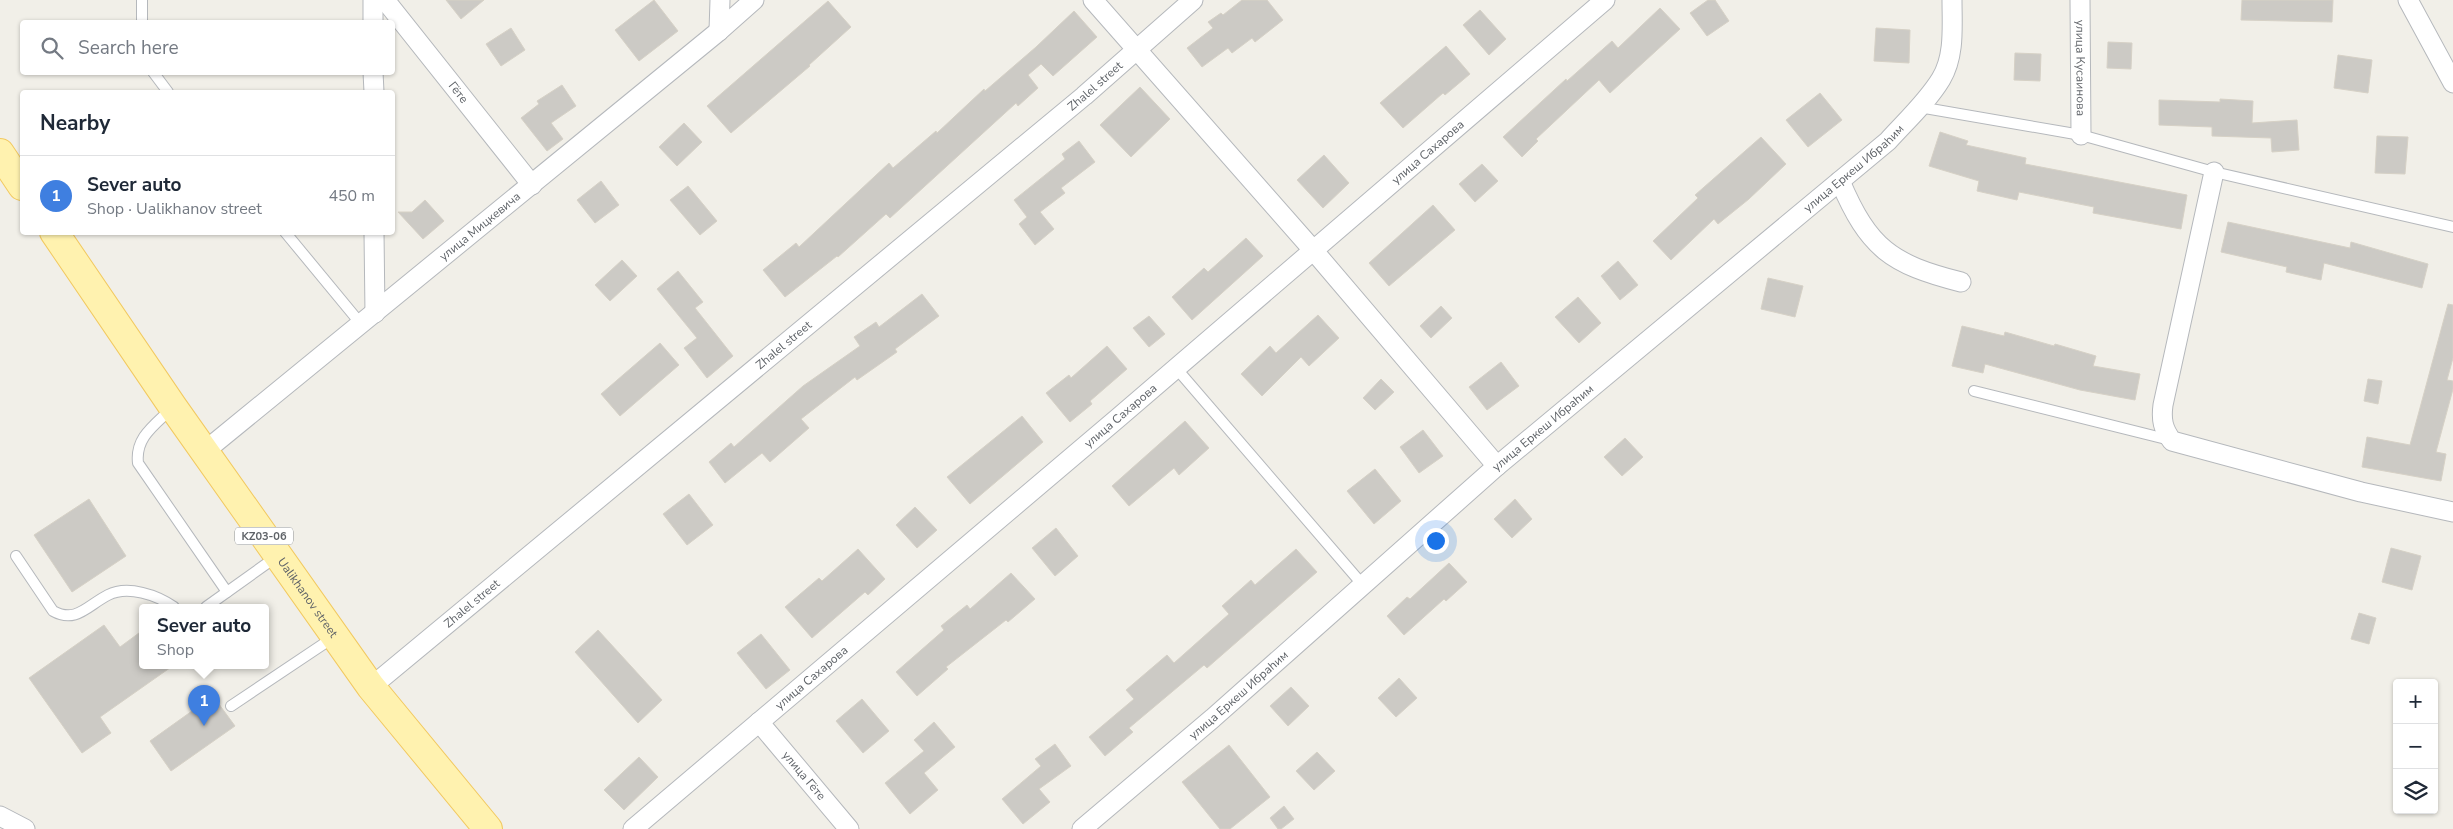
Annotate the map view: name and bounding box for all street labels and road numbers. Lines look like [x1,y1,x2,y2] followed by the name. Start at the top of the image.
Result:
[2072,20,2089,116] street label: улица Кусаинова
[1064,57,1127,114] street label: Zhalel street
[445,78,472,107] street label: Гёте
[1388,116,1467,188] street label: улица Сахарова
[1800,121,1907,216] street label: улица Еркеш Ибраһим
[436,188,524,264] street label: улица Мицкевича
[752,317,816,373] street label: Zhalel street
[1081,380,1160,451] street label: улица Сахарова
[1489,381,1597,475] street label: улица Еркеш Ибраһим
[235,528,293,544] road number: KZ03-06
[274,554,342,641] street label: Ualikhanov street
[441,575,504,631] street label: Zhalel street
[772,642,851,713] street label: улица Сахарова
[1185,647,1292,743] street label: улица Еркеш Ибраһим
[779,747,829,804] street label: улица Гёте

